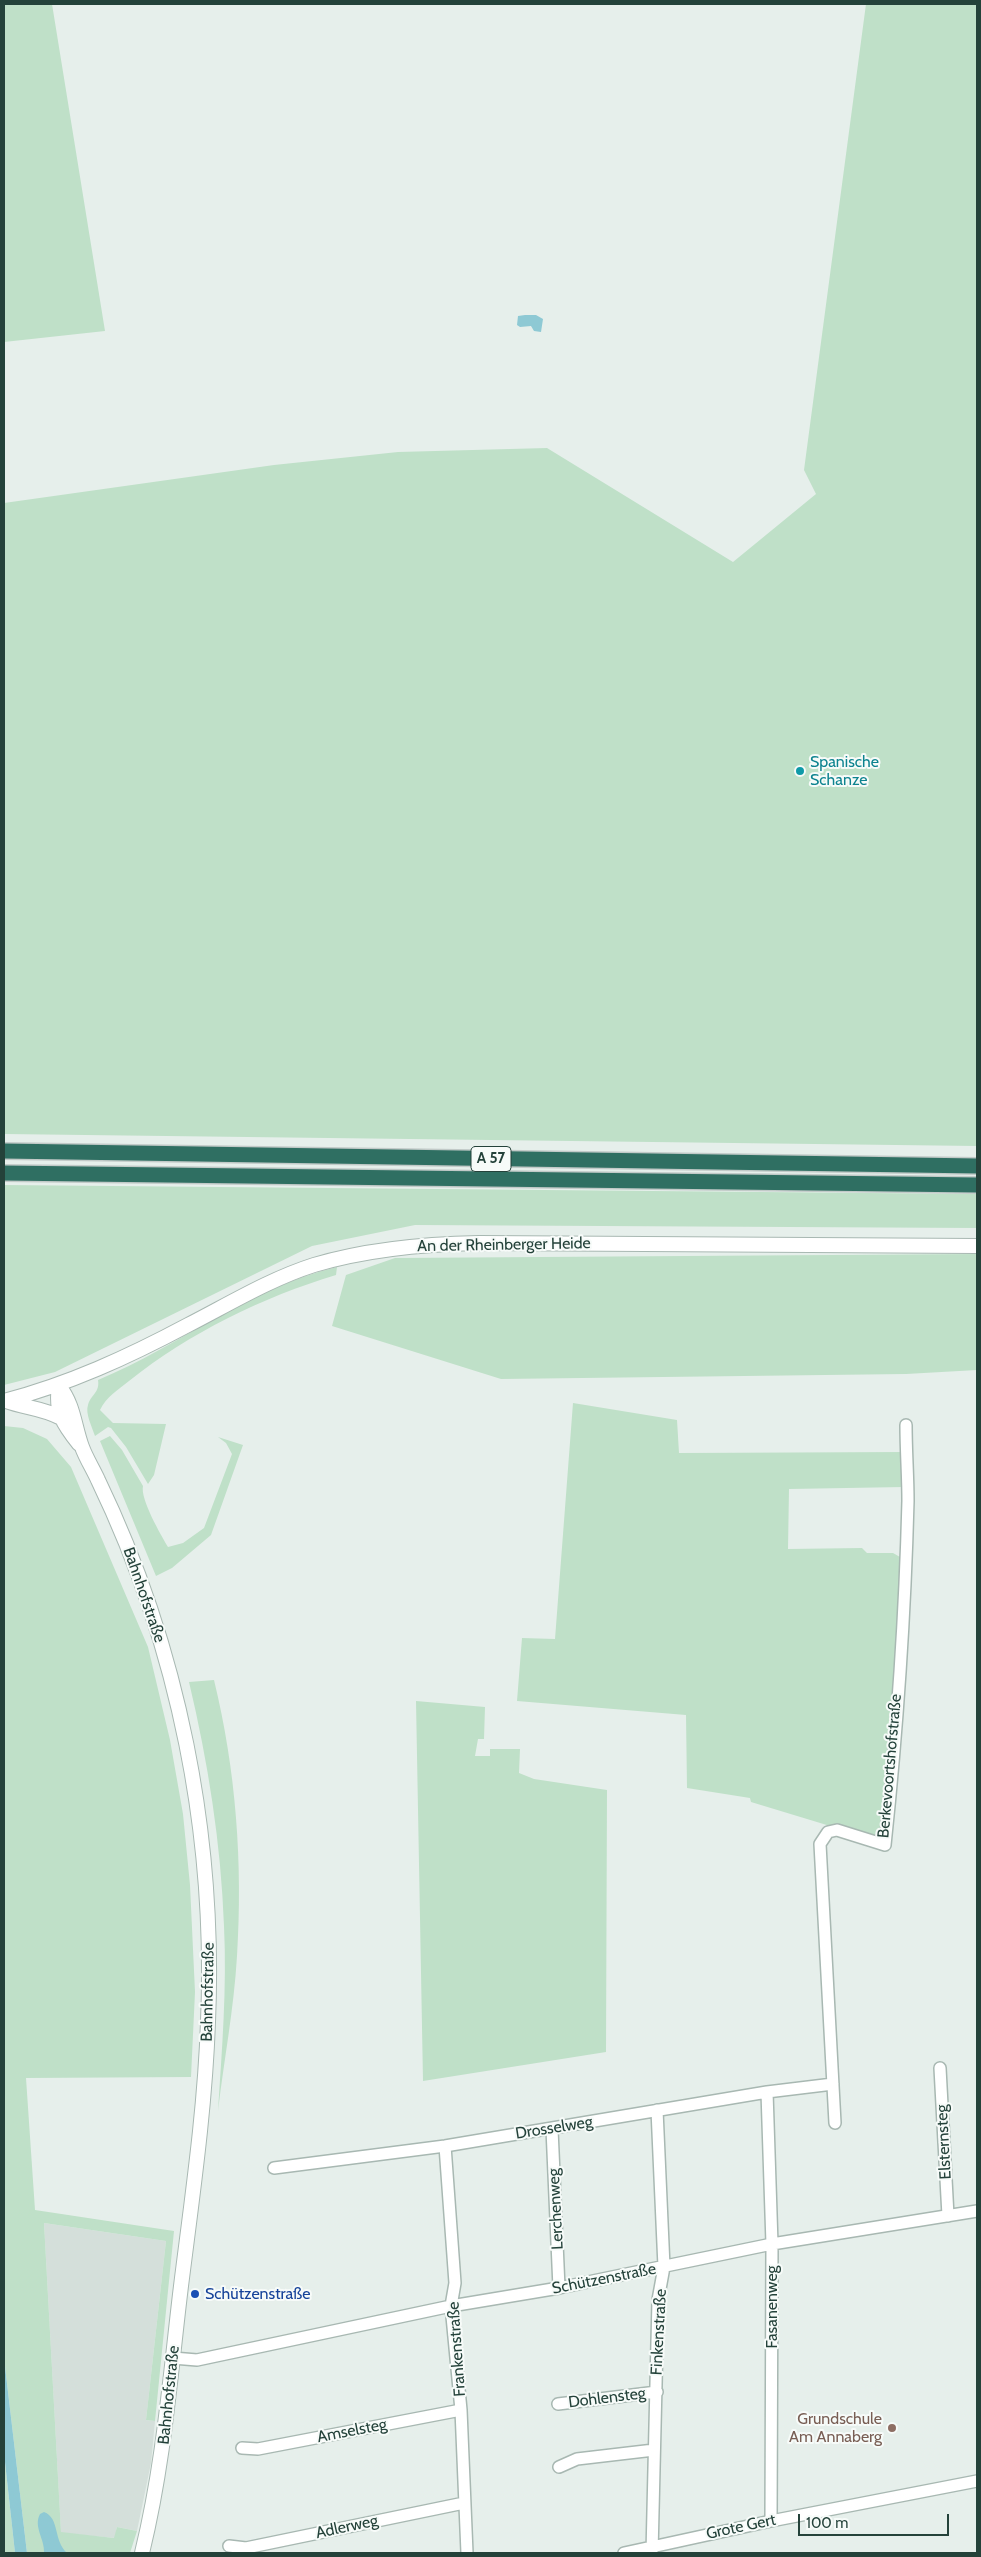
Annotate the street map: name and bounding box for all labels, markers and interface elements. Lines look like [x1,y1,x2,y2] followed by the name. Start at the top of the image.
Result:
[810,752,879,790] place label: Spanische Schanze
[794,765,806,777] marker: Spanische Schanze
[471,1146,511,1172] road number: A 57
[417,1234,591,1256] street label: An der Rheinberger Heide
[119,1545,169,1645] street label: Bahnhofstraße
[874,1693,906,1839] street label: Berkevoortshofstraße
[198,1942,218,2042] street label: Bahnhofstraße
[932,2104,956,2180] street label: Elsternsteg
[514,2112,594,2144] street label: Drosselweg
[544,2168,568,2250] street label: Lerchenweg
[550,2260,658,2298] street label: Schützenstraße
[762,2265,782,2349] street label: Fasanenweg
[205,2284,311,2304] place label: Schützenstraße
[189,2288,201,2300] marker: Schützenstraße
[647,2288,671,2376] street label: Finkenstraße
[444,2301,470,2397] street label: Frankenstraße
[154,2345,184,2445] street label: Bahnhofstraße
[567,2384,647,2412] street label: Dohlensteg
[789,2409,882,2447] place label: Grundschule Am Annaberg
[316,2415,388,2447] street label: Amselsteg
[886,2422,898,2434] marker: Grundschule Am Annaberg
[801,2504,952,2536] scale bar
[704,2510,778,2544] street label: Grote Gert
[314,2511,380,2543] street label: Adlerweg
[806,2514,848,2532] text: 100 m

